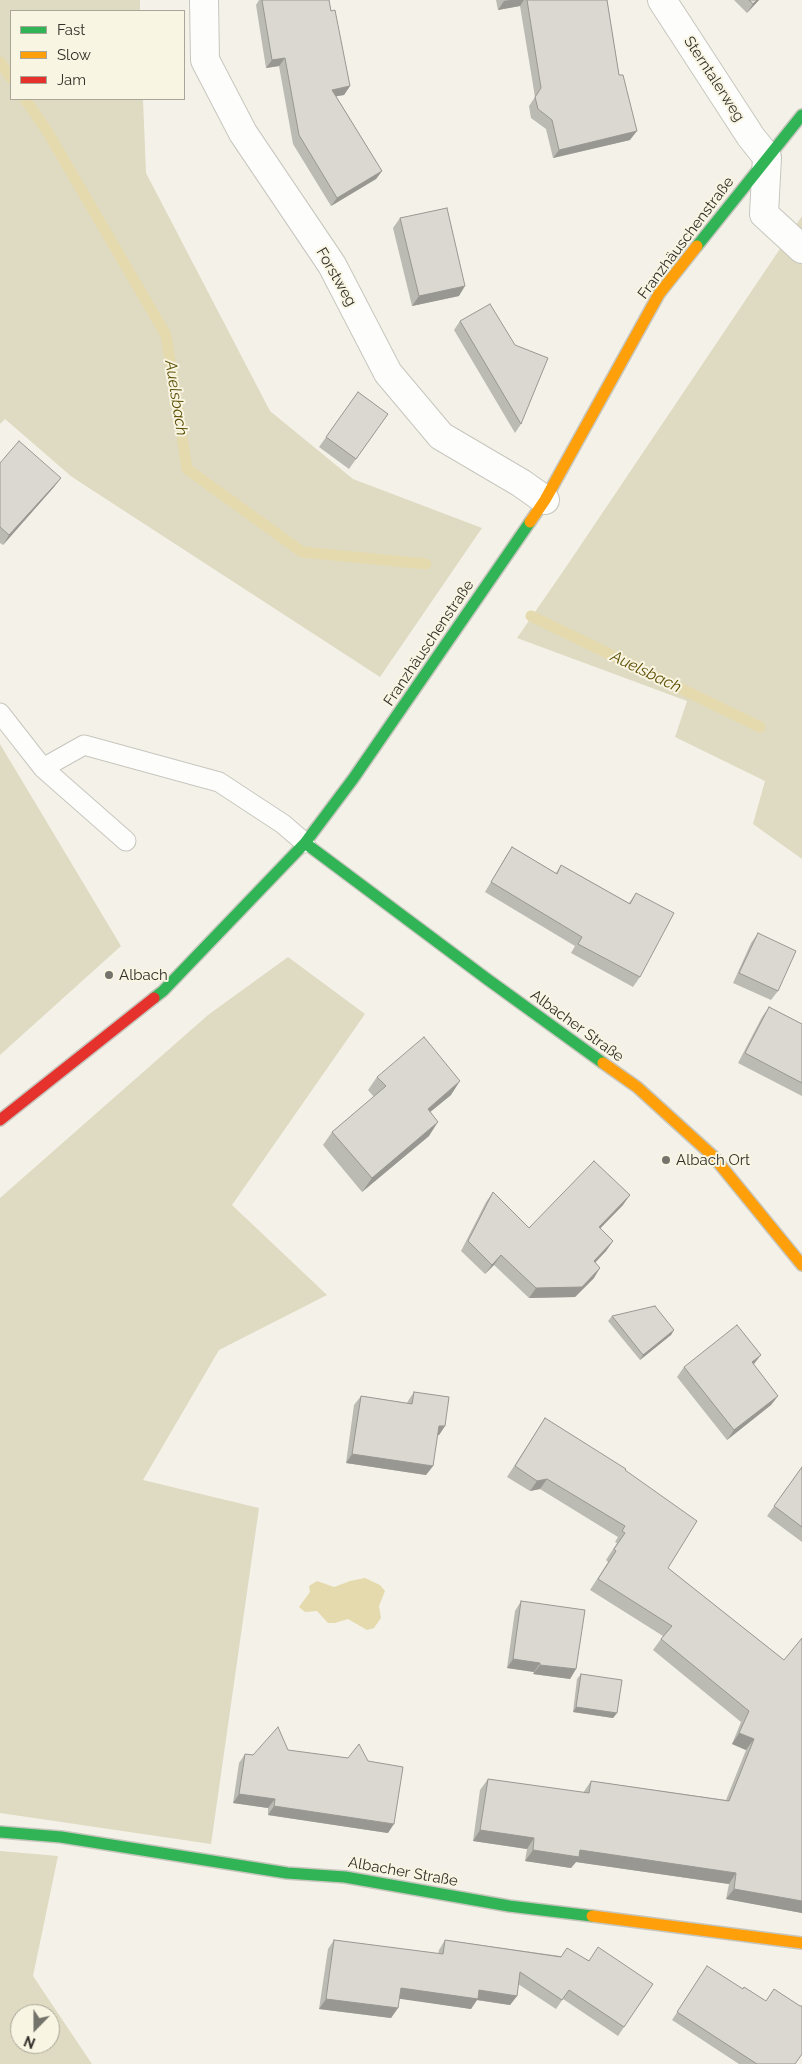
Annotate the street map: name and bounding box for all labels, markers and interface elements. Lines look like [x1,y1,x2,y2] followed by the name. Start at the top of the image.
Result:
[10,10,185,100] legend
[57,21,85,39] text: Fast
[680,33,748,125] street label: Sterntalerweg
[57,46,91,64] text: Slow
[57,71,86,89] text: Jam
[634,173,738,303] street label: Franzhäuschenstraße
[312,244,360,310] street label: Forstweg
[161,359,191,437] water label: Auelsbach
[380,577,478,709] street label: Franzhäuschenstraße
[608,647,684,697] water label: Auelsbach
[119,966,168,984] place label: Albach
[103,969,115,981] marker: Albach
[527,986,627,1066] street label: Albacher Straße
[676,1151,750,1169] place label: Albach Ort
[660,1154,672,1166] marker: Albach Ort
[347,1853,459,1891] street label: Albacher Straße
[10,2004,60,2054] north arrow
[22,2033,38,2051] text: N

